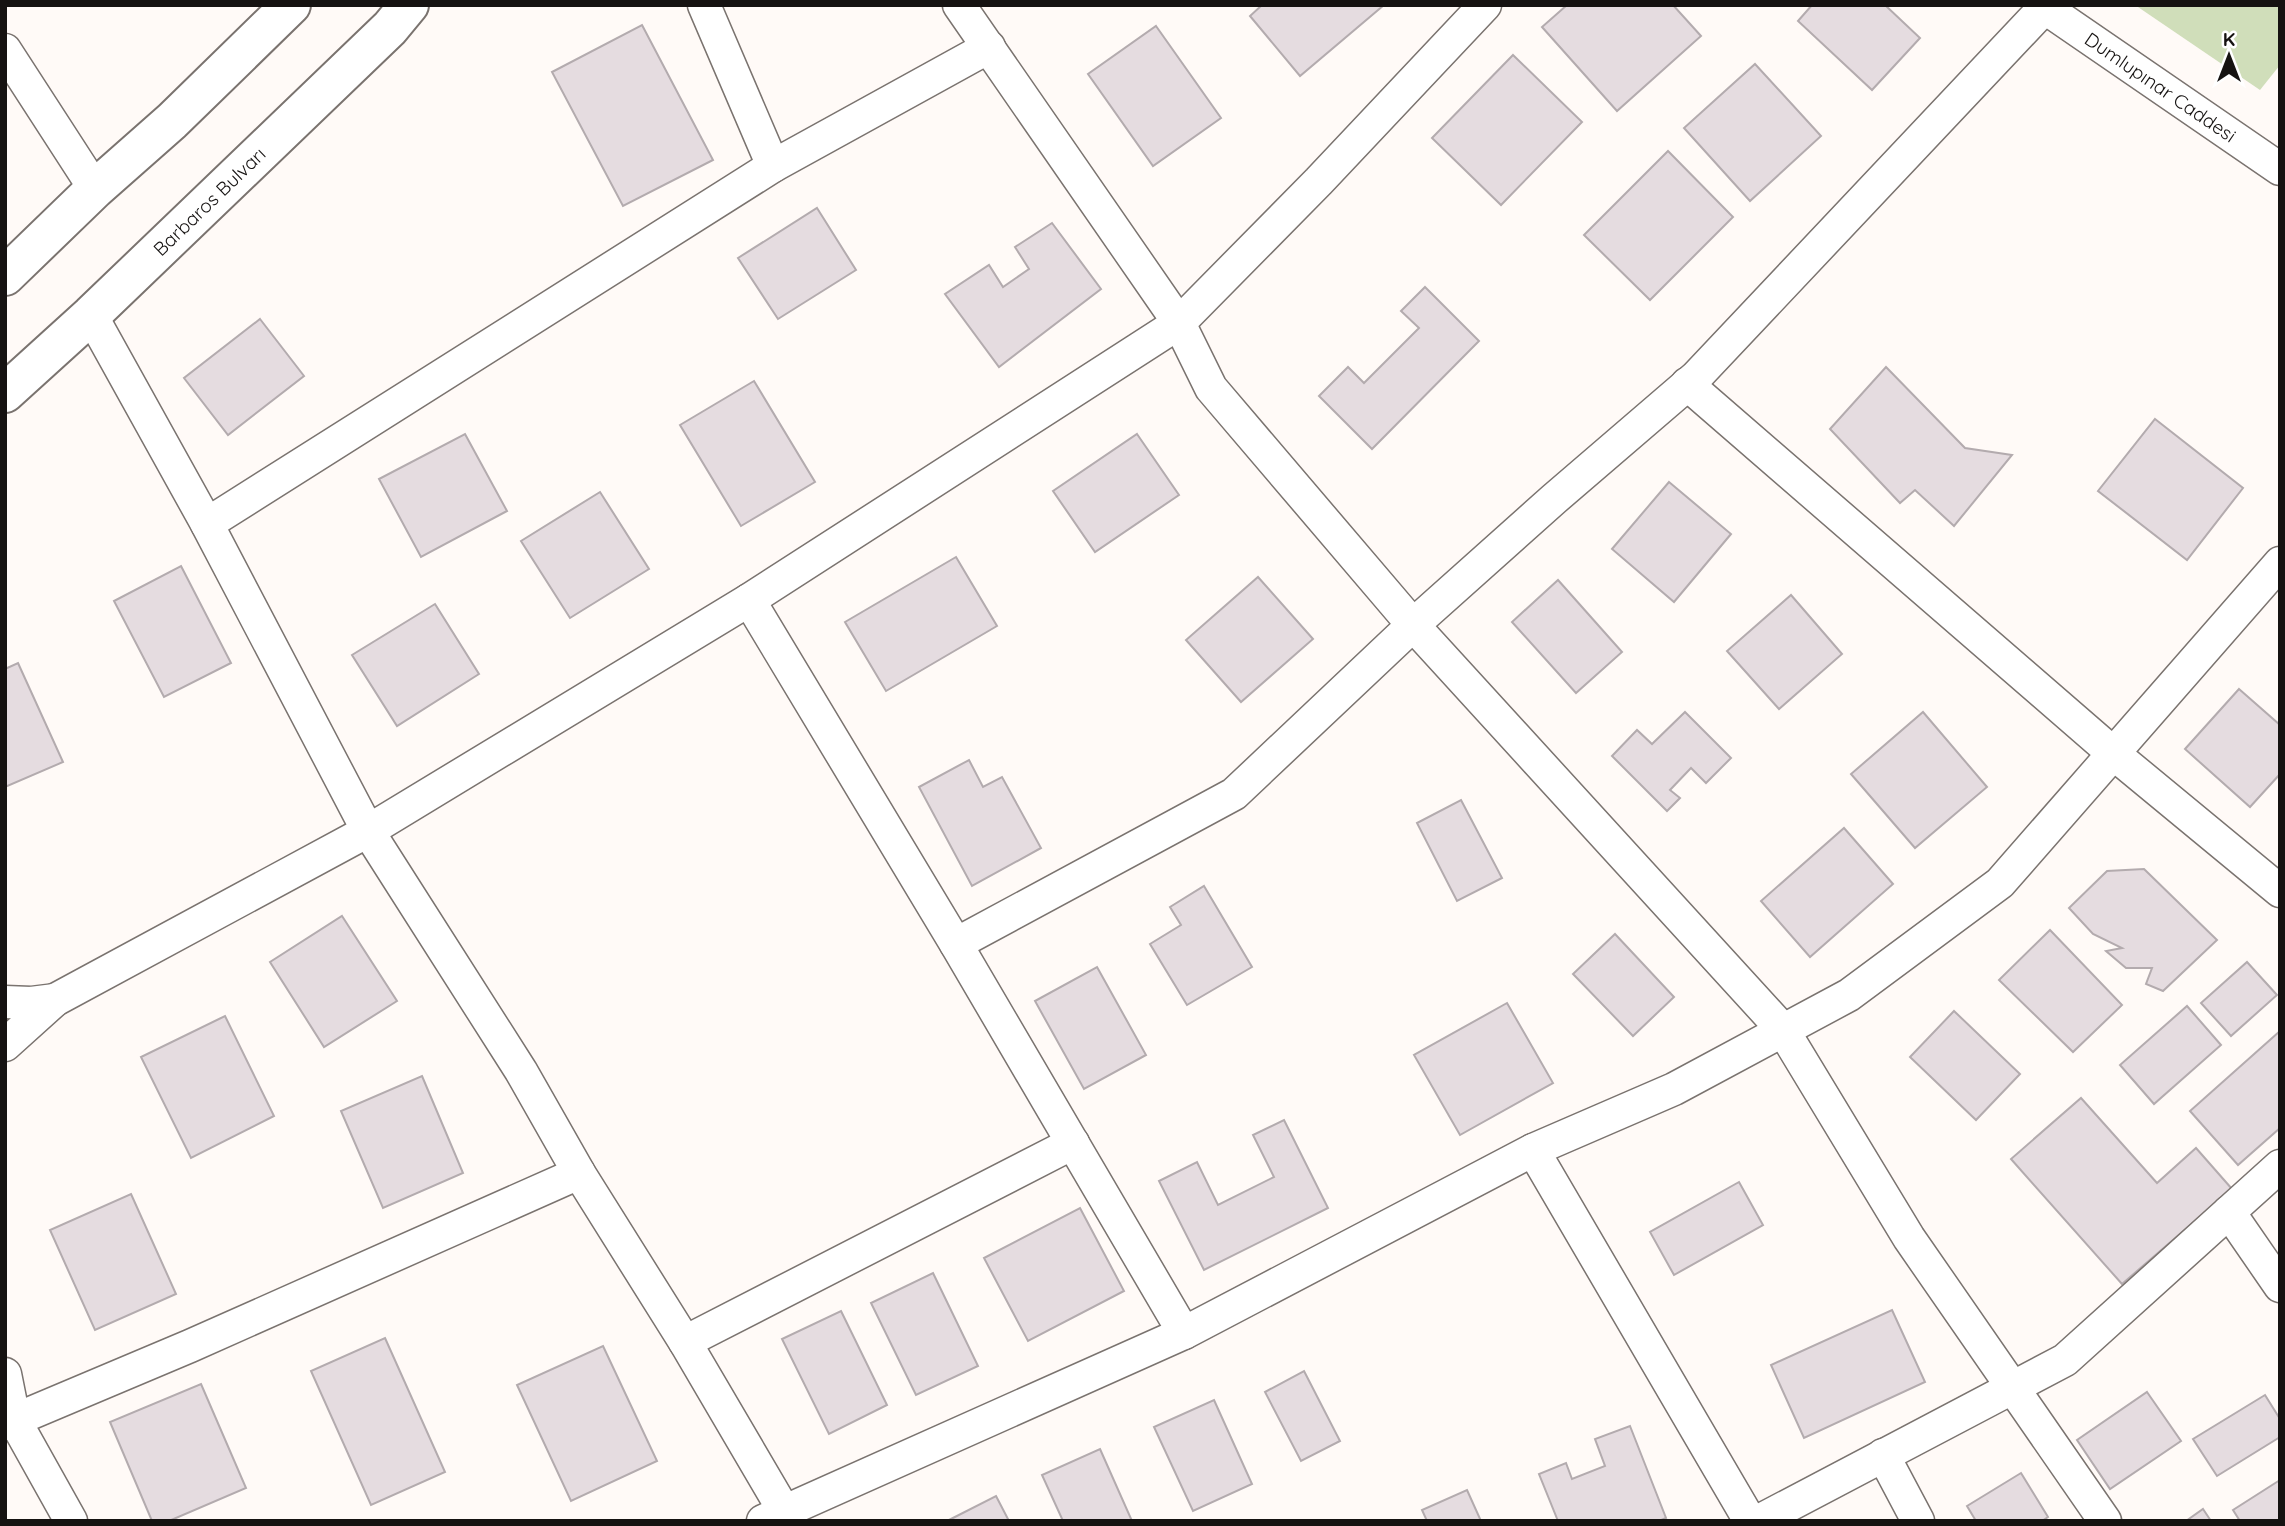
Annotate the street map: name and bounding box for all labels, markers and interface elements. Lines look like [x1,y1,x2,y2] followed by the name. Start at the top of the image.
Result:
[2194,21,2264,91] north arrow
[2080,27,2241,147] street label: Dumlupınar Caddesi
[2223,27,2235,51] text: K
[148,142,270,261] street label: Barbaros Bulvarı

